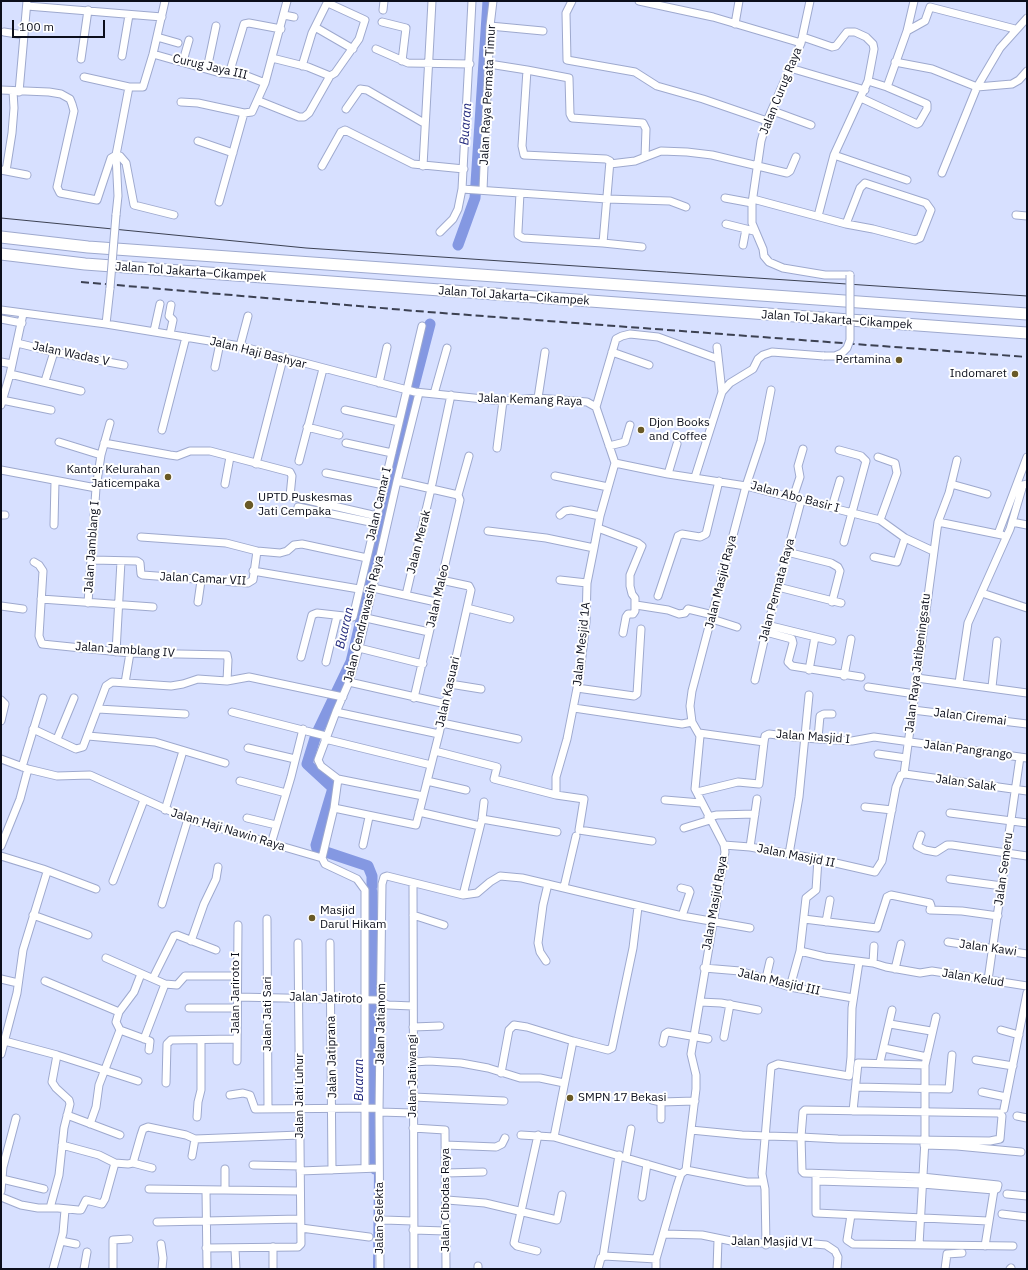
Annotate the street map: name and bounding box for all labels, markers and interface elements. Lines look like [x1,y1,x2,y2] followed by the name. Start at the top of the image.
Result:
[14,12,107,38] scale bar
[19,19,54,34] text: 100 m
[477,24,499,166] street label: Jalan Raya Permata Timur
[757,45,805,137] street label: Jalan Curug Raya
[171,51,249,83] street label: Curug Jaya III
[457,102,475,146] water label: Buaran
[115,260,267,284] street label: Jalan Tol Jakarta–Cikampek
[438,284,590,308] street label: Jalan Tol Jakarta–Cikampek
[761,308,913,332] street label: Jalan Tol Jakarta–Cikampek
[208,334,308,372] street label: Jalan Haji Bashyar
[31,339,111,369] street label: Jalan Wadas V
[836,353,891,367] place label: Pertamina
[894,355,904,365] marker: Pertamina
[950,367,1007,381] place label: Indomaret
[1010,369,1020,379] marker: Indomaret
[477,391,583,409] street label: Jalan Kemang Raya
[649,416,710,444] place label: Djon Books and Coffee
[636,425,646,435] marker: Djon Books and Coffee
[66,463,160,491] place label: Kantor Kelurahan Jaticempaka
[364,466,394,542] street label: Jalan Camar I
[163,472,173,482] marker: Kantor Kelurahan Jaticempaka
[749,478,841,516] street label: Jalan Abo Basir I
[258,491,352,519] place label: UPTD Puskesmas Jati Cempaka
[243,499,255,511] marker: UPTD Puskesmas Jati Cempaka
[82,500,102,594] street label: Jalan Jamblang I
[404,509,434,575] street label: Jalan Merak
[702,534,740,630] street label: Jalan Masjid Raya
[756,537,798,643] street label: Jalan Permata Raya
[341,554,387,684] street label: Jalan Cendrawasih Raya
[424,563,452,629] street label: Jalan Maleo
[159,570,247,588] street label: Jalan Camar VII
[902,592,934,734] street label: Jalan Raya Jatibeningsatu
[570,601,594,687] street label: Jalan Mesjid 1A
[333,606,357,650] water label: Buaran
[75,639,175,661] street label: Jalan Jamblang IV
[433,655,463,729] street label: Jalan Kasuari
[933,705,1007,729] street label: Jalan Ciremai
[775,727,851,747] street label: Jalan Masjid I
[923,737,1013,763] street label: Jalan Pangrango
[935,772,997,794] street label: Jalan Salak
[169,806,287,854] street label: Jalan Haji Nawin Raya
[992,832,1016,906] street label: Jalan Semeru
[756,841,836,871] street label: Jalan Masjid II
[700,855,730,951] street label: Jalan Masjid Raya
[320,904,386,932] place label: Masjid Darul Hikam
[307,913,317,923] marker: Masjid Darul Hikam
[958,937,1018,959] street label: Jalan Kawi
[229,952,243,1034] street label: Jalan Jariroto I
[736,966,822,998] street label: Jalan Masjid III
[941,966,1005,990] street label: Jalan Kelud
[261,976,275,1052] street label: Jalan Jati Sari
[373,983,389,1065] street label: Jalan Jatianom
[289,990,363,1006] street label: Jalan Jatiroto
[324,1016,340,1098] street label: Jalan Jatiprana
[406,1034,420,1118] street label: Jalan Jatiwangi
[293,1053,307,1139] street label: Jalan Jati Luhur
[351,1059,367,1101] water label: Buaran
[578,1091,666,1105] place label: SMPN 17 Bekasi
[565,1093,575,1103] marker: SMPN 17 Bekasi
[439,1148,453,1252] street label: Jalan Cibodas Raya
[373,1182,387,1254] street label: Jalan Selekta
[731,1234,813,1250] street label: Jalan Masjid VI

